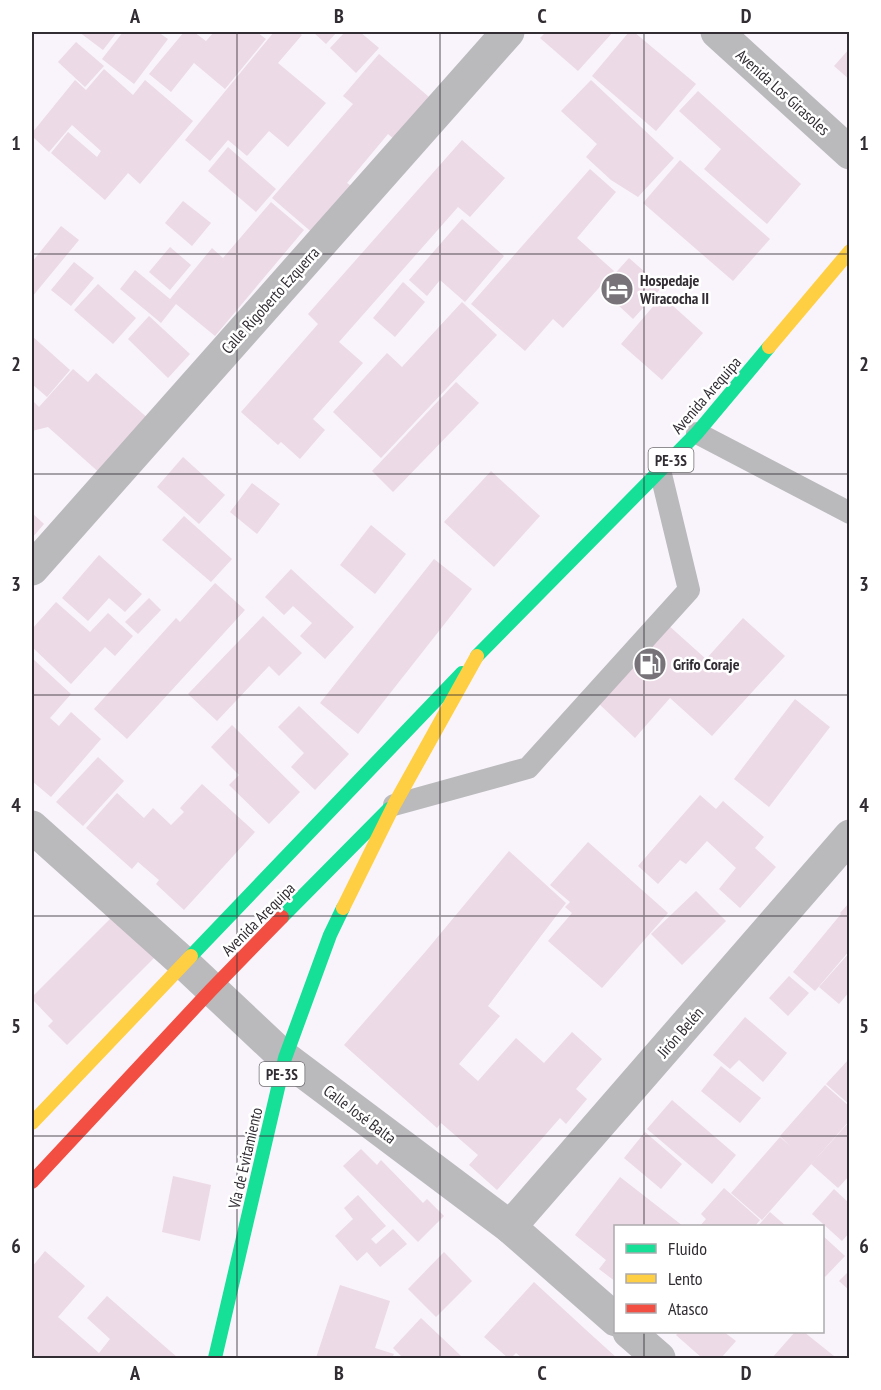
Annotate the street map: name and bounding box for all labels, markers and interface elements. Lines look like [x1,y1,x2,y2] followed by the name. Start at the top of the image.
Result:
[129,3,141,29] text: A
[334,3,344,29] text: B
[537,3,547,29] text: C
[741,3,752,29] text: D
[732,45,834,139] street label: Avenida Los Girasoles
[11,130,21,156] text: 1
[859,130,869,156] text: 1
[217,242,323,358] street label: Calle Rigoberto Ezquerra
[639,270,709,308] place label: Hospedaje Wiracocha II
[599,271,635,307] hotel icon: Hospedaje Wiracocha II
[11,351,21,377] text: 2
[859,351,869,377] text: 2
[667,352,745,438] street label: Avenida Arequipa
[648,448,694,472] road number: PE-3S
[11,571,21,597] text: 3
[859,571,869,597] text: 3
[632,646,668,682] fuel station icon: Grifo Coraje
[673,654,740,674] place label: Grifo Coraje
[11,792,21,818] text: 4
[859,792,869,818] text: 4
[217,878,299,960] street label: Avenida Arequipa
[652,1003,707,1062] street label: Jirón Belén
[11,1013,21,1039] text: 5
[859,1013,869,1039] text: 5
[260,1062,304,1086] road number: PE-3S
[320,1080,400,1148] street label: Calle José Balta
[223,1105,266,1211] street label: Vía de Evitamiento
[614,1225,824,1333] legend
[11,1233,21,1259] text: 6
[859,1233,869,1259] text: 6
[668,1237,707,1260] text: Fluido
[668,1267,703,1290] text: Lento
[668,1297,709,1320] text: Atasco
[129,1360,141,1386] text: A
[334,1360,344,1386] text: B
[537,1360,547,1386] text: C
[741,1360,752,1386] text: D

